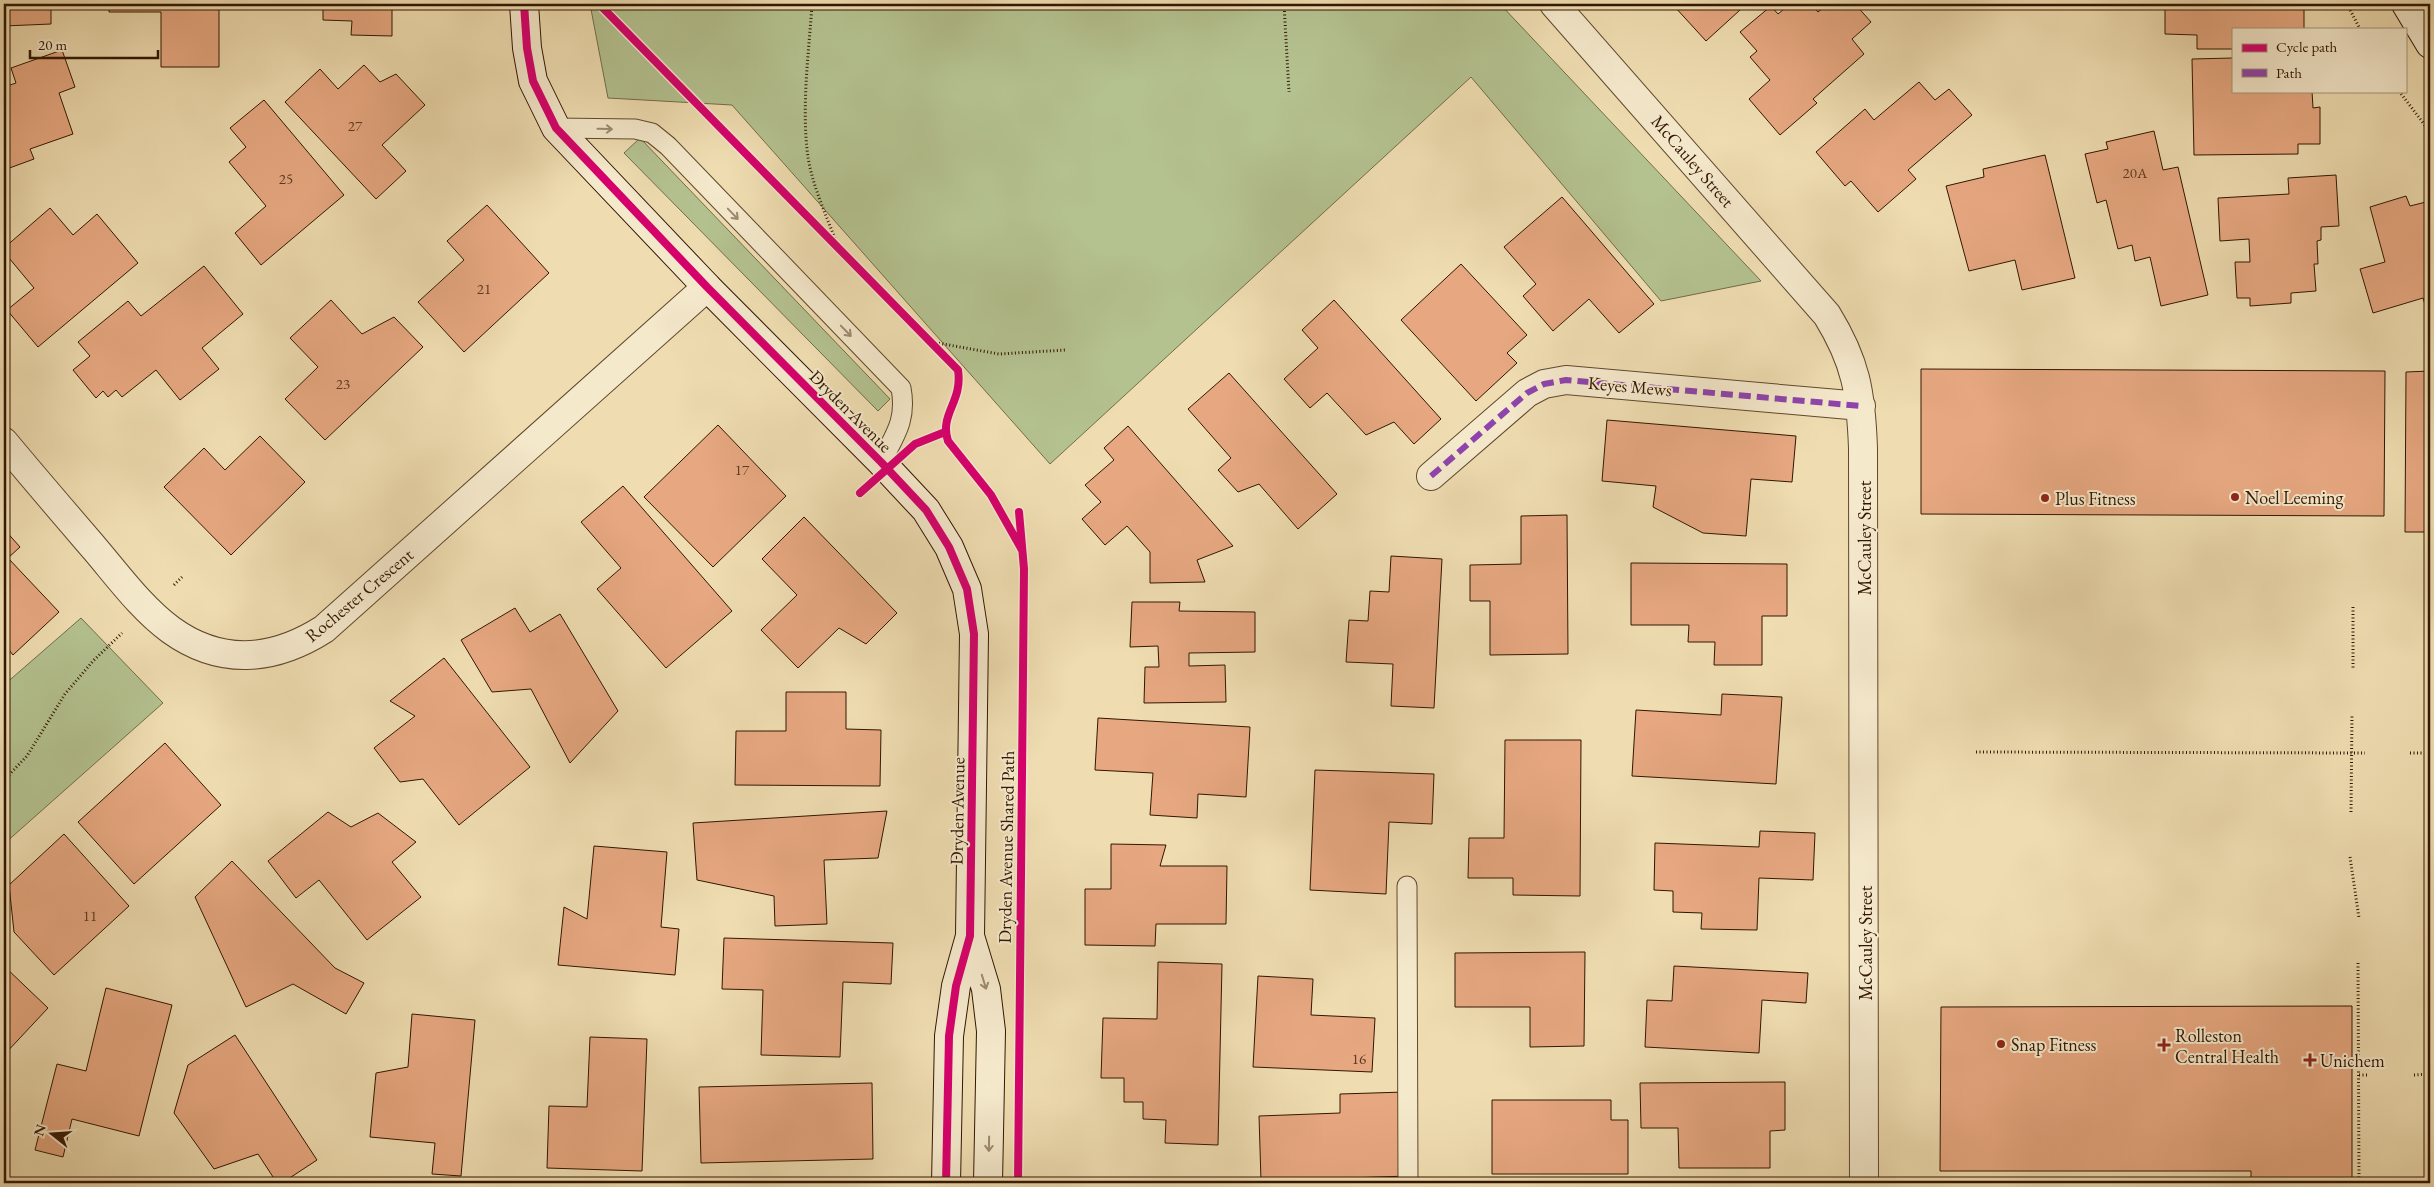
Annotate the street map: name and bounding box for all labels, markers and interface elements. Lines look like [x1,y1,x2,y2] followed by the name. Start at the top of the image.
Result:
[30,28,158,60] scale bar
[2232,28,2406,92] legend
[38,35,67,54] text: 20 m
[2276,37,2338,56] text: Cycle path
[2276,63,2302,82] text: Path
[1647,110,1740,212] street label: McCauley Street
[348,116,363,135] house number: 27
[597,124,613,133] one-way arrow
[2123,163,2148,182] house number: 20A
[279,169,293,188] house number: 25
[727,208,739,221] one-way arrow
[477,279,491,298] house number: 21
[840,325,852,338] one-way arrow
[805,365,897,457] street label: Dryden Avenue
[1587,371,1673,401] street label: Keyes Mews
[336,374,350,393] house number: 23
[735,460,750,479] house number: 17
[1853,480,1876,596] street label: McCauley Street
[2245,486,2343,509] place label: Noel Leeming
[2055,487,2136,510] place label: Plus Fitness
[2229,491,2241,503] marker: Noel Leeming
[2039,492,2051,504] marker: Plus Fitness
[300,543,418,647] street label: Rochester Crescent
[993,750,1019,944] street label: Dryden Avenue Shared Path
[945,757,969,865] street label: Dryden Avenue
[1854,885,1877,1001] street label: McCauley Street
[83,906,97,925] house number: 11
[980,974,990,990] one-way arrow
[2175,1024,2279,1068] place label: Rolleston Central Health
[2011,1033,2097,1056] place label: Snap Fitness
[1995,1038,2007,1050] marker: Snap Fitness
[2157,1038,2171,1052] marker: Rolleston Central Health
[1352,1049,1366,1068] house number: 16
[2320,1049,2385,1072] place label: Unichem
[2304,1054,2316,1066] marker: Unichem
[28,1110,78,1160] north arrow
[29,1122,50,1138] text: N
[984,1136,994,1152] one-way arrow

